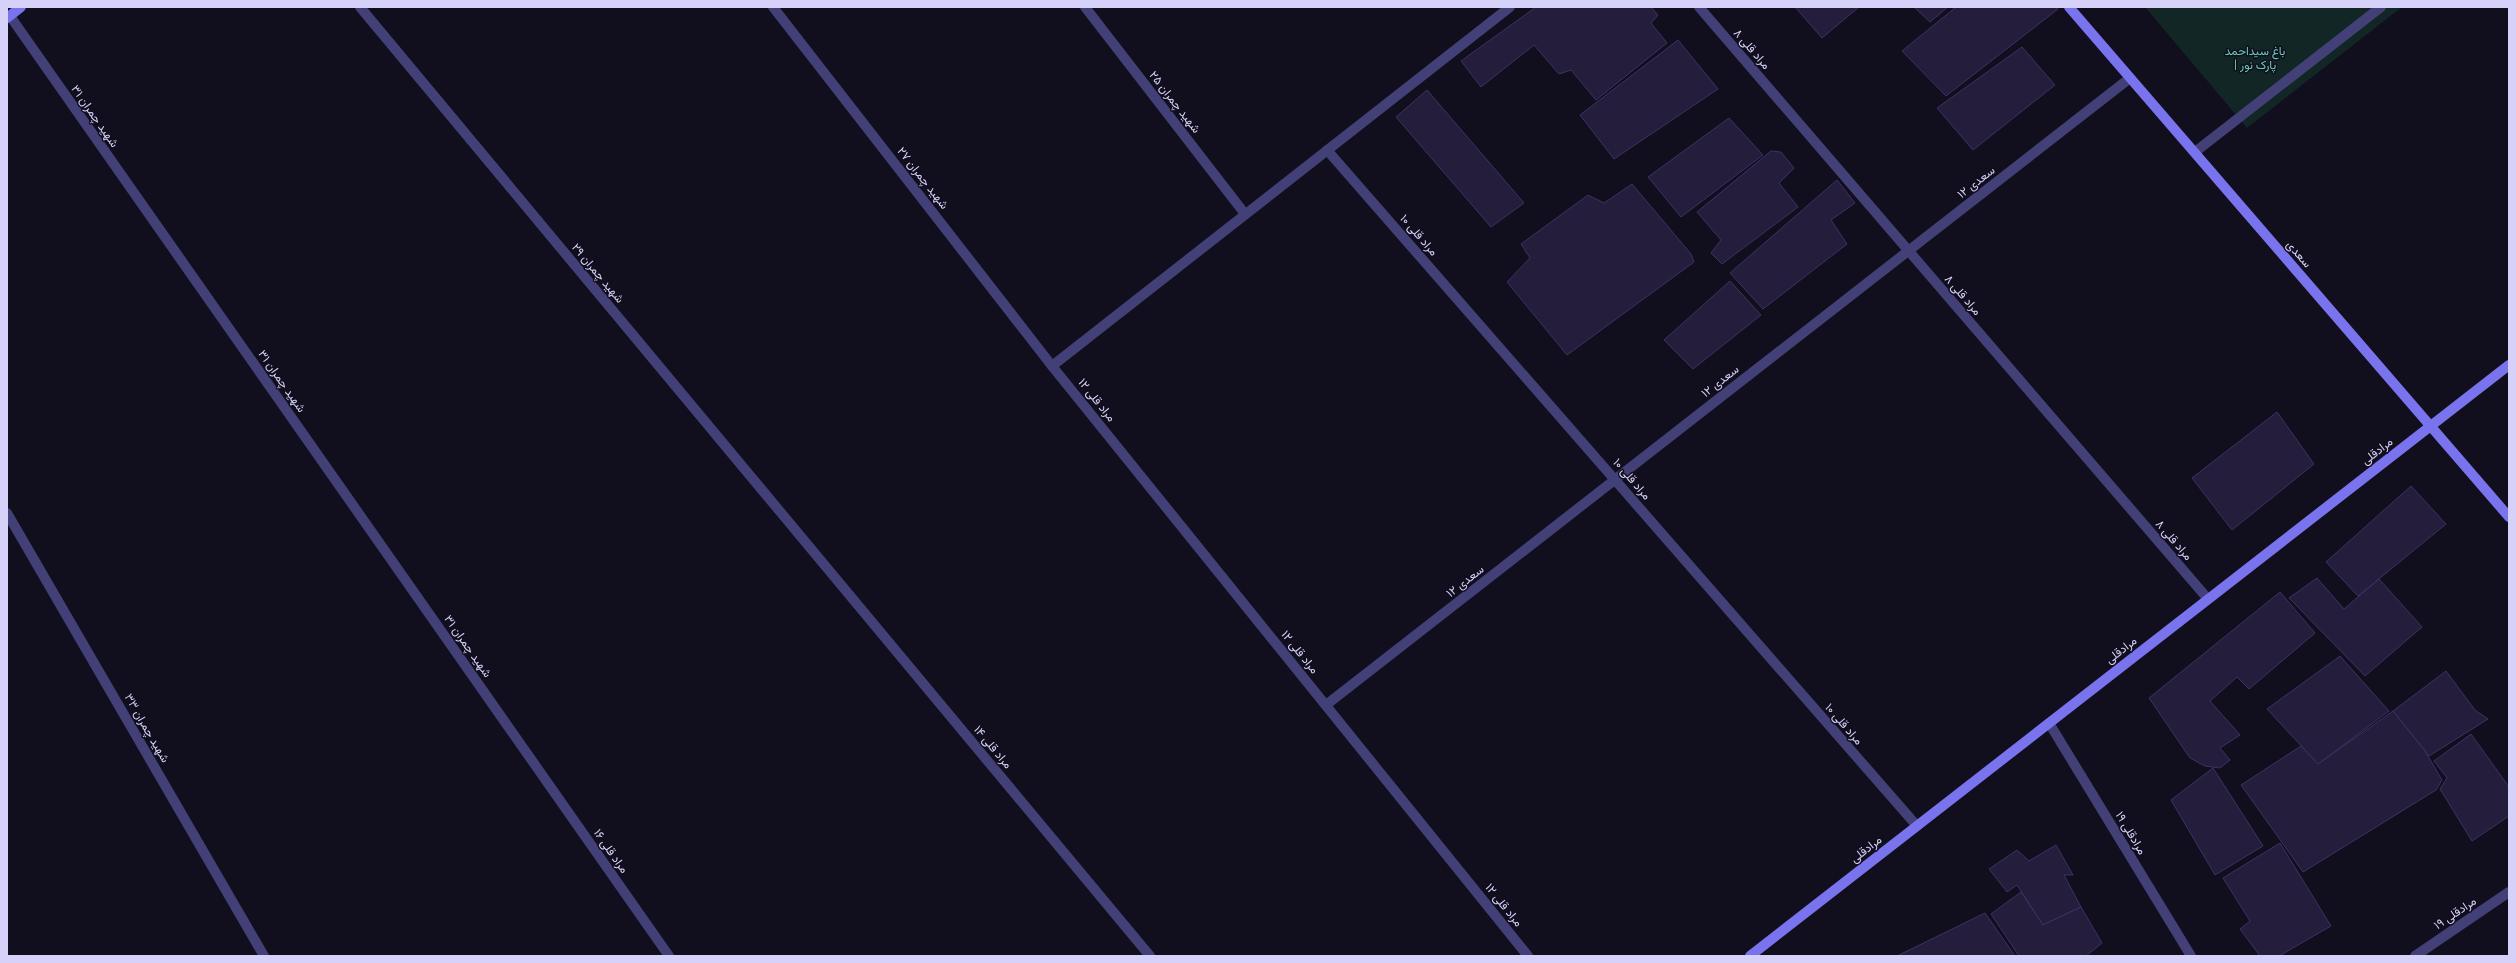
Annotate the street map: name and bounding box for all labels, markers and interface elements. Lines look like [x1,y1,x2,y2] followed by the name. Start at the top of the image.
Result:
[1730,26,1773,73] street label: مراد قلی ۸
[2225,44,2285,73] park label: باغ سیداحمد | پارک نور
[1146,68,1204,136] street label: شهید چمران ۲۵
[68,82,122,150] street label: شهید چمران ۳۱
[894,144,952,212] street label: شهید چمران ۲۷
[1954,163,1998,202] street label: سعدی ۱۲
[1397,212,1441,259] street label: مراد قلی ۱۰
[2283,238,2315,271] street label: سعدی
[568,240,627,306] street label: شهید چمران ۲۹
[1941,272,1984,319] street label: مراد قلی ۸
[255,347,309,415] street label: شهید چمران ۳۱
[1698,362,1742,401] street label: سعدی ۱۲
[1075,376,1119,425] street label: مراد قلی ۱۲
[2359,434,2396,468] street label: مرادقلی
[1610,456,1654,503] street label: مراد قلی ۱۰
[2152,517,2195,564] street label: مراد قلی ۸
[1443,562,1487,601] street label: سعدی ۱۲
[441,612,495,680] street label: شهید چمران ۳۱
[1278,628,1322,677] street label: مراد قلی ۱۲
[2103,633,2140,667] street label: مرادقلی
[121,691,172,765] street label: شهید چمران ۳۳
[1822,701,1866,748] street label: مراد قلی ۱۰
[970,723,1015,772] street label: مراد قلی ۱۴
[2112,809,2149,858] street label: مرادقلی ۱۹
[590,826,631,876] street label: مراد قلی ۱۶
[1848,832,1885,866] street label: مرادقلی
[1482,881,1526,930] street label: مراد قلی ۱۲
[2431,894,2479,933] street label: مرادقلی ۱۹

